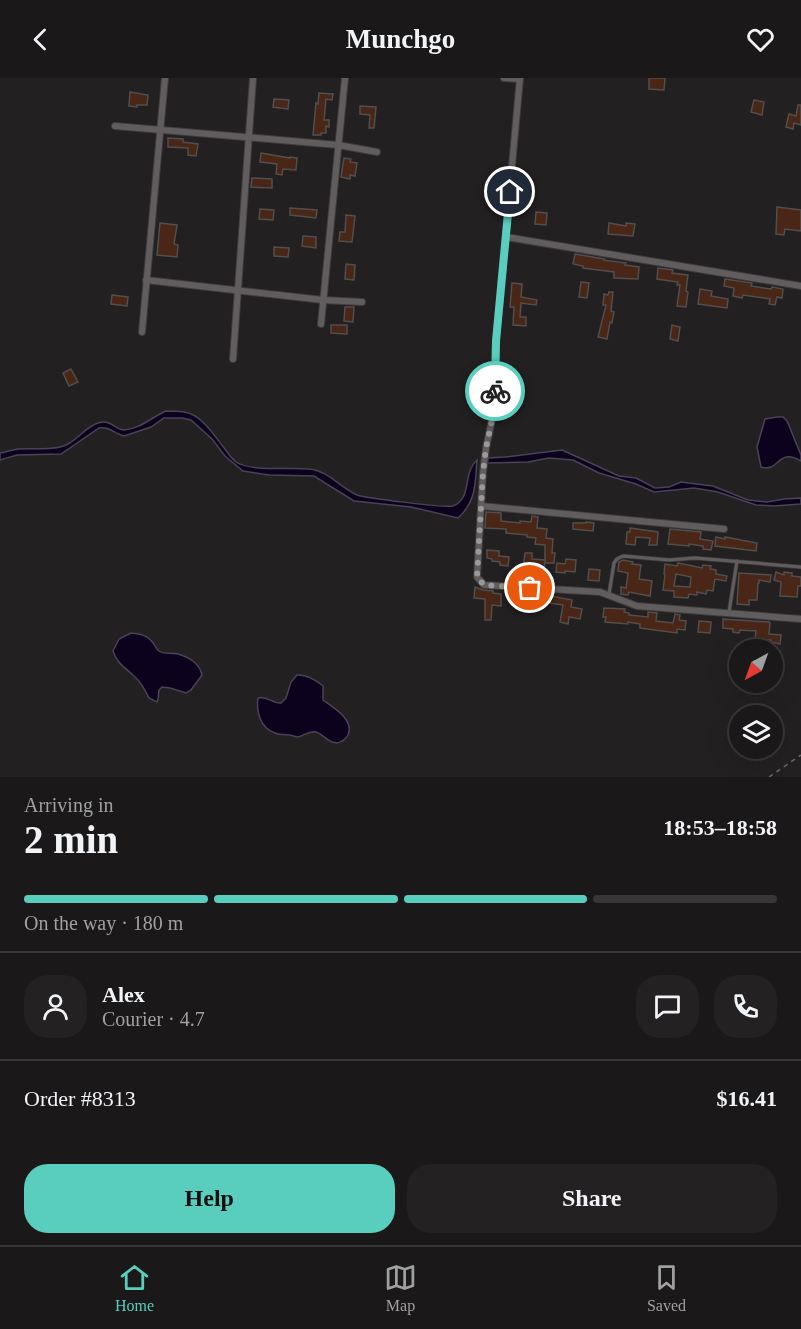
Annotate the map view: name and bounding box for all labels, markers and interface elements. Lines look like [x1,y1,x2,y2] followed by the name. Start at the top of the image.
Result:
[24,23,57,56] icon: back
[744,23,777,56] icon: heart
[346,24,455,54] text: Munchgo
[484,166,535,217] pin
[493,175,526,208] icon: home
[465,361,525,421] courier
[479,375,512,408] icon: bike
[504,562,555,613] pin
[513,571,546,604] icon: bag
[729,639,783,693] north arrow
[729,639,783,759] map controls
[729,705,783,759] button: layers
[24,794,113,816] text: Arriving in
[663,815,777,840] text: 18:53–18:58
[24,818,118,861] text: 2 min
[24,912,183,934] text: On the way · 180 m
[24,975,87,1038] button: person
[636,975,699,1038] button: chat
[714,975,777,1038] button: phone
[102,982,145,1007] text: Alex
[102,1008,205,1030] text: Courier · 4.7
[24,1086,136,1111] text: Order #8313
[717,1086,777,1111] text: $16.41
[24,1164,395,1233] button: Help
[407,1164,777,1233] button: Share
[115,1261,154,1315] tab: Home
[384,1261,417,1315] tab: Map
[647,1261,686,1315] tab: Saved

